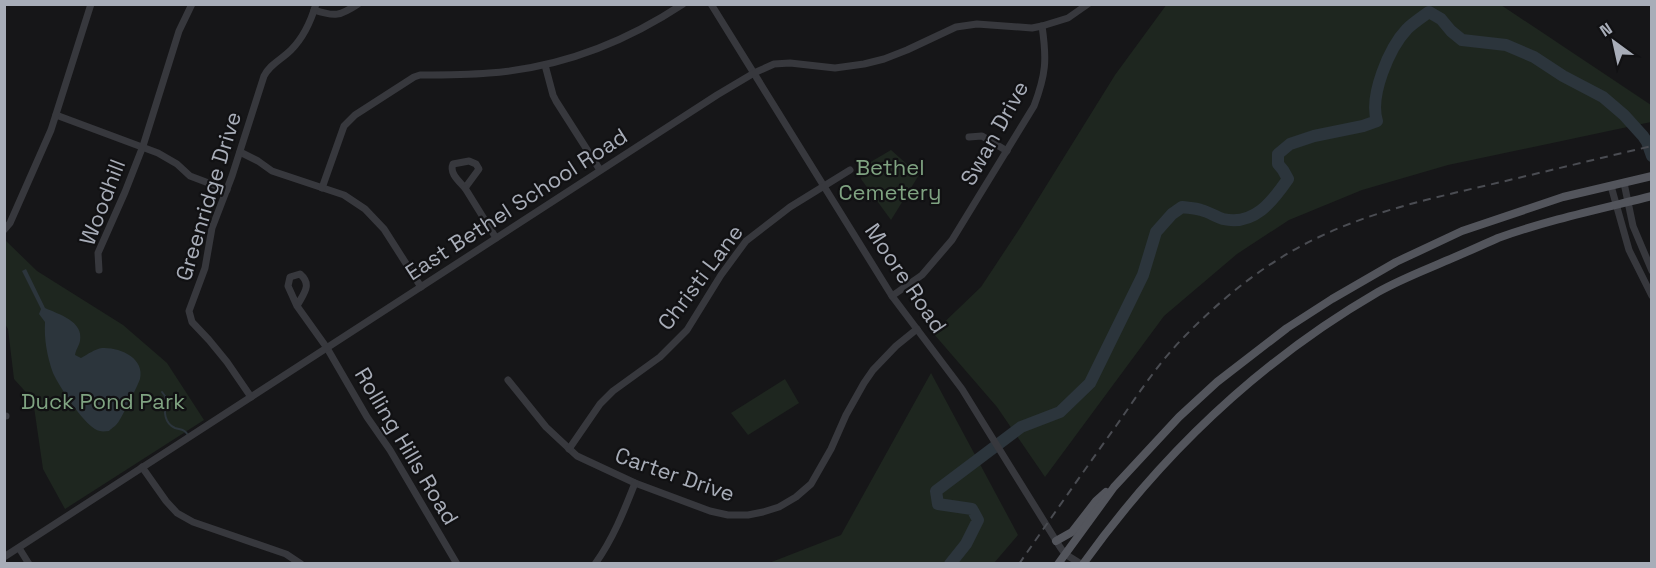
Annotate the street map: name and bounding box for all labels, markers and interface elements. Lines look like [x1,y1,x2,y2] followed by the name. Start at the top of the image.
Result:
[1584,12,1644,72] north arrow
[1596,18,1616,42] text: N
[954,76,1034,190] street label: Swan Drive
[169,108,247,284] street label: Greenridge Drive
[400,122,632,286] street label: East Bethel School Road
[838,153,942,206] park label: Bethel Cemetery
[73,155,131,249] street label: Woodhill
[859,218,953,338] street label: Moore Road
[651,219,749,335] street label: Christi Lane
[349,362,465,530] street label: Rolling Hills Road
[21,387,185,415] park label: Duck Pond Park
[612,441,738,507] street label: Carter Drive

